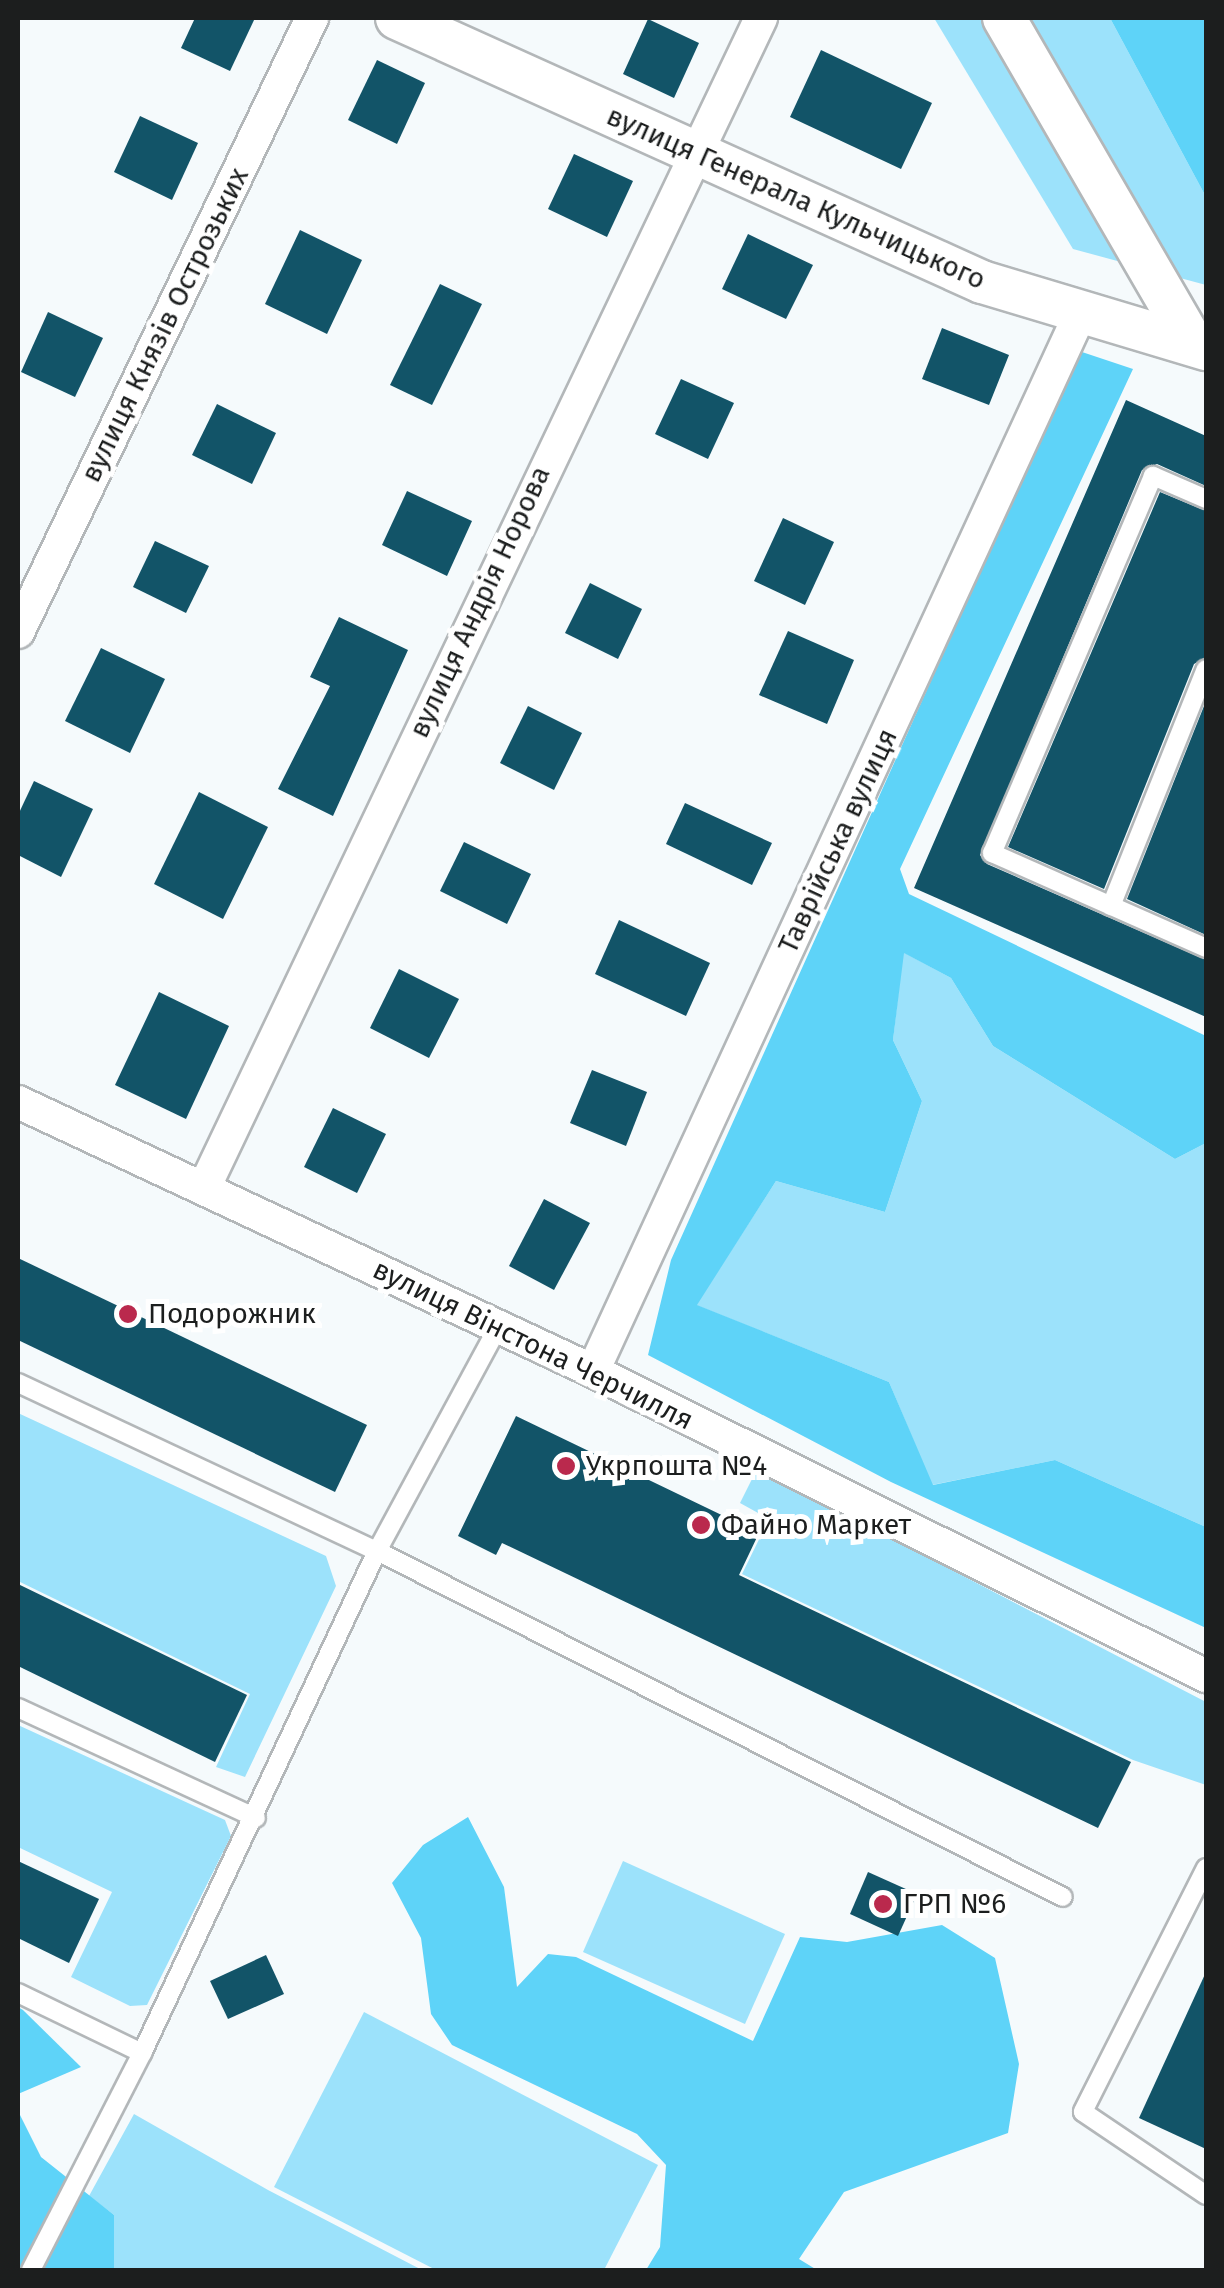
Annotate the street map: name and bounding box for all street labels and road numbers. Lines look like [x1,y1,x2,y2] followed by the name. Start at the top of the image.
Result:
[601,99,991,297] street label: вулиця Генерала Кульчицького
[74,162,256,488] street label: вулиця Князів Острозьких
[402,461,558,743] street label: вулиця Андрія Норова
[771,723,905,959] street label: Таврійська вулиця
[367,1253,699,1437] street label: вулиця Вінстона Черчилля

